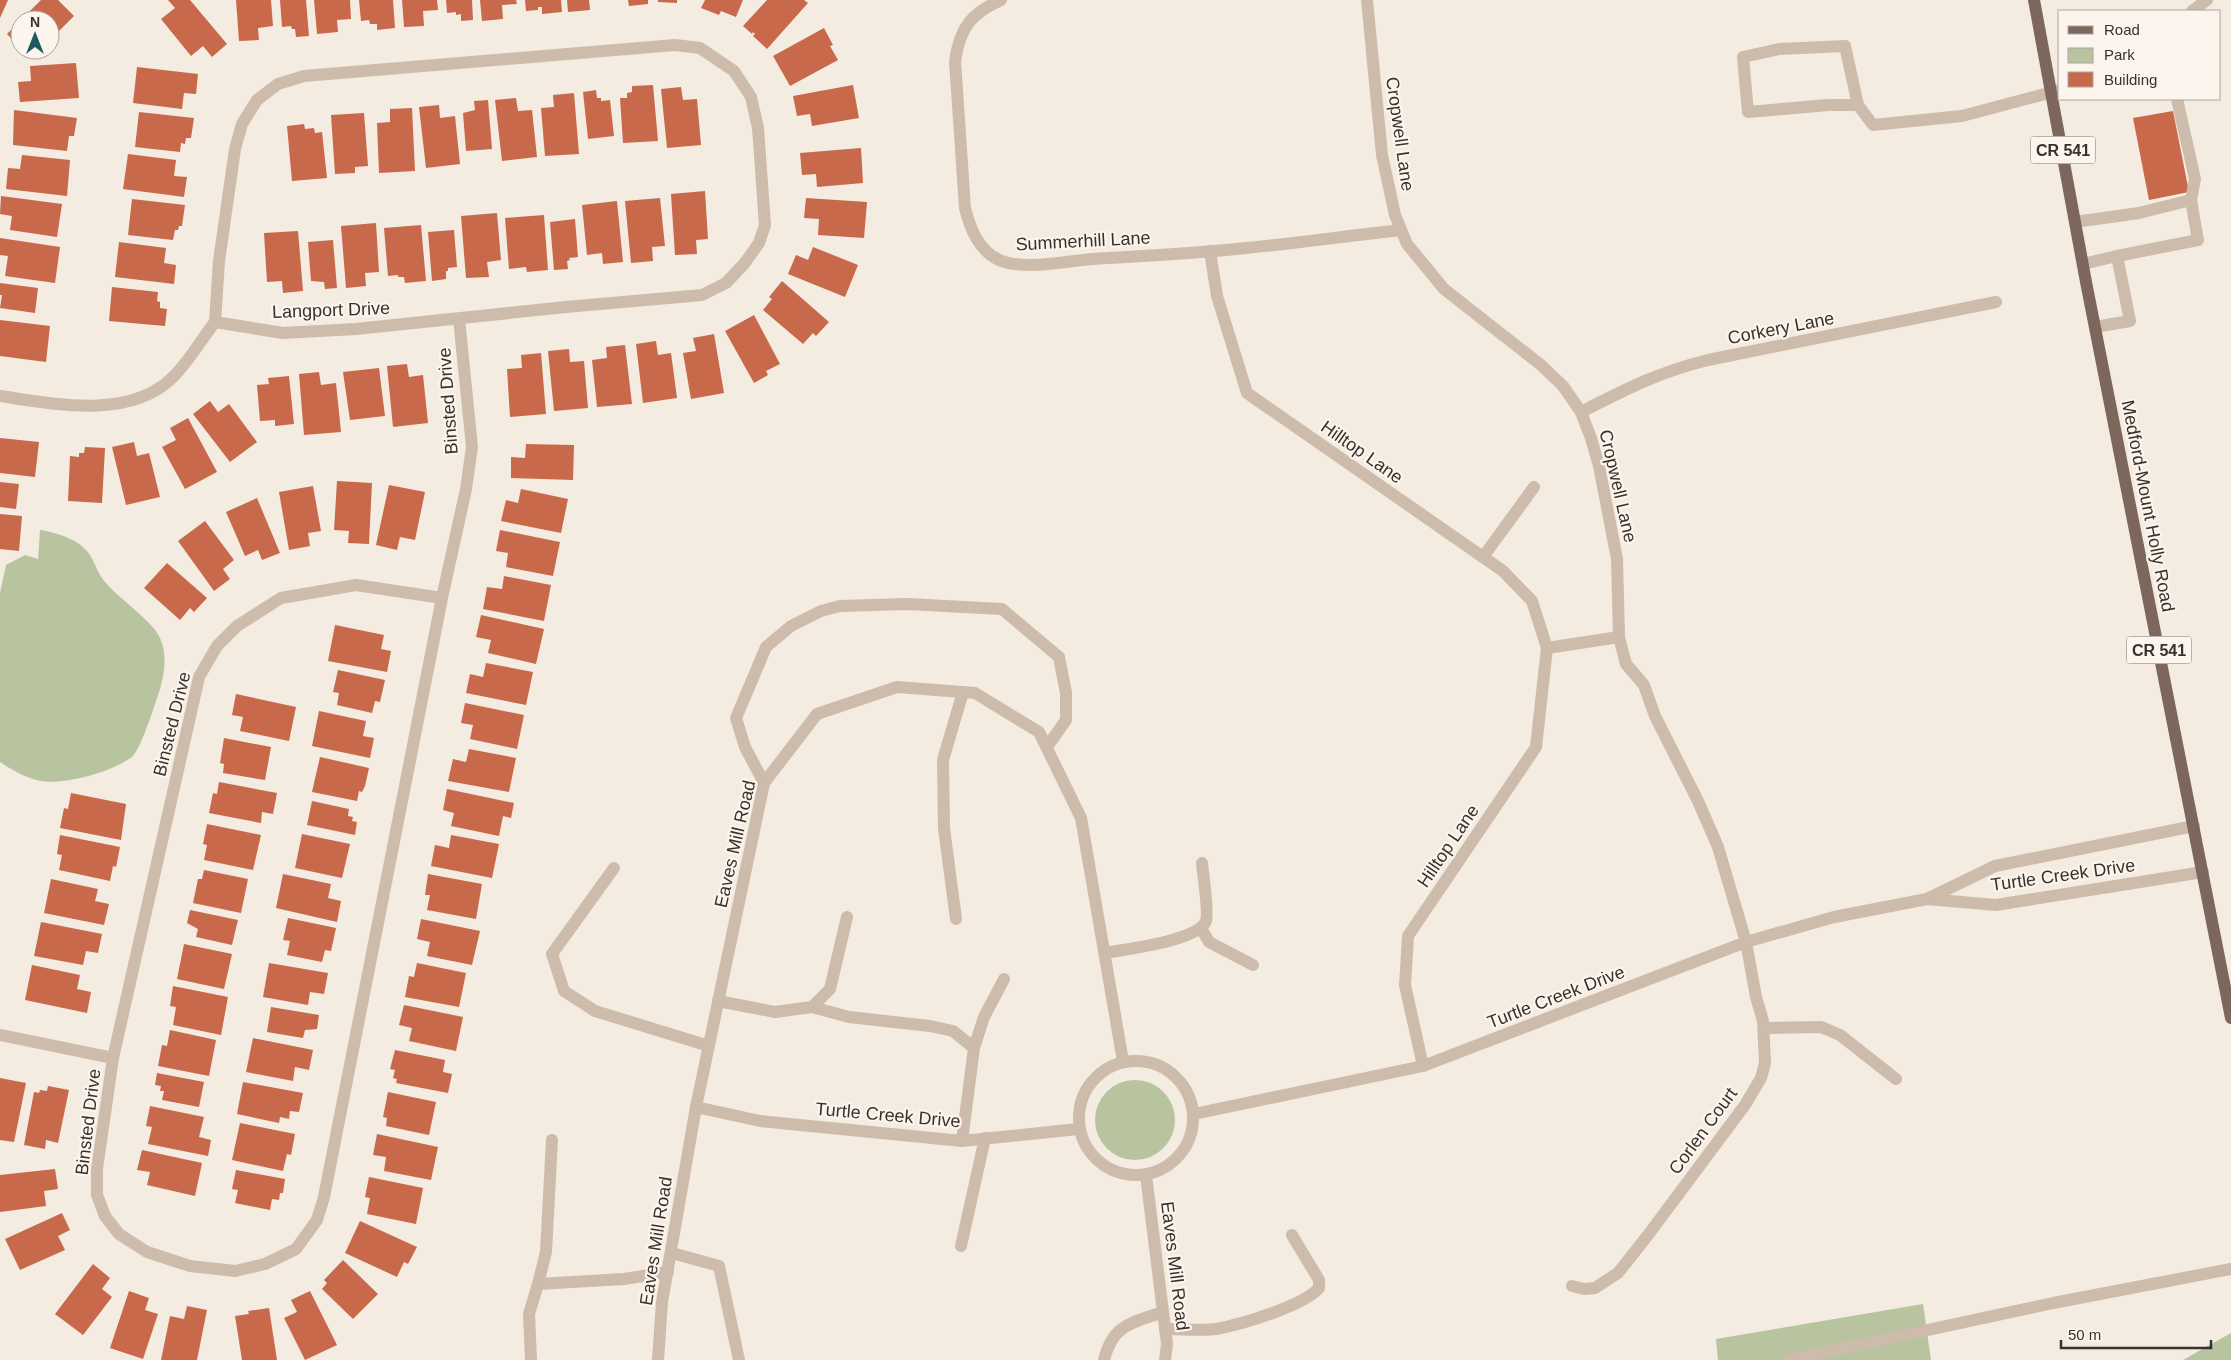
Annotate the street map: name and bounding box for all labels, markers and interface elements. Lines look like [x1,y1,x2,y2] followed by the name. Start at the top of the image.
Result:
[10,10,60,60] north arrow
[2058,10,2221,100] legend
[30,14,40,30] text: N
[2104,21,2140,38] text: Road
[2104,46,2135,63] text: Park
[2104,71,2157,88] text: Building
[1382,76,1418,192] street label: Cropwell Lane
[2030,136,2096,164] road number: CR 541
[1015,227,1151,255] street label: Summerhill Lane
[272,298,390,322] street label: Langport Drive
[1726,308,1836,348] street label: Corkery Lane
[434,347,462,455] street label: Binsted Drive
[2118,399,2178,613] street label: Medford-Mount Holly Road
[1317,417,1407,487] street label: Hilltop Lane
[1595,428,1641,544] street label: Cropwell Lane
[2126,636,2192,664] road number: CR 541
[149,670,195,778] street label: Binsted Drive
[711,778,759,910] street label: Eaves Mill Road
[1413,801,1483,891] street label: Hilltop Lane
[1990,855,2136,895] street label: Turtle Creek Drive
[1485,962,1627,1032] street label: Turtle Creek Drive
[72,1068,104,1176] street label: Binsted Drive
[1665,1084,1741,1178] street label: Corlen Court
[815,1099,961,1131] street label: Turtle Creek Drive
[636,1175,676,1307] street label: Eaves Mill Road
[1157,1200,1193,1332] street label: Eaves Mill Road
[2061,1318,2211,1350] scale bar
[2068,1326,2101,1343] text: 50 m

